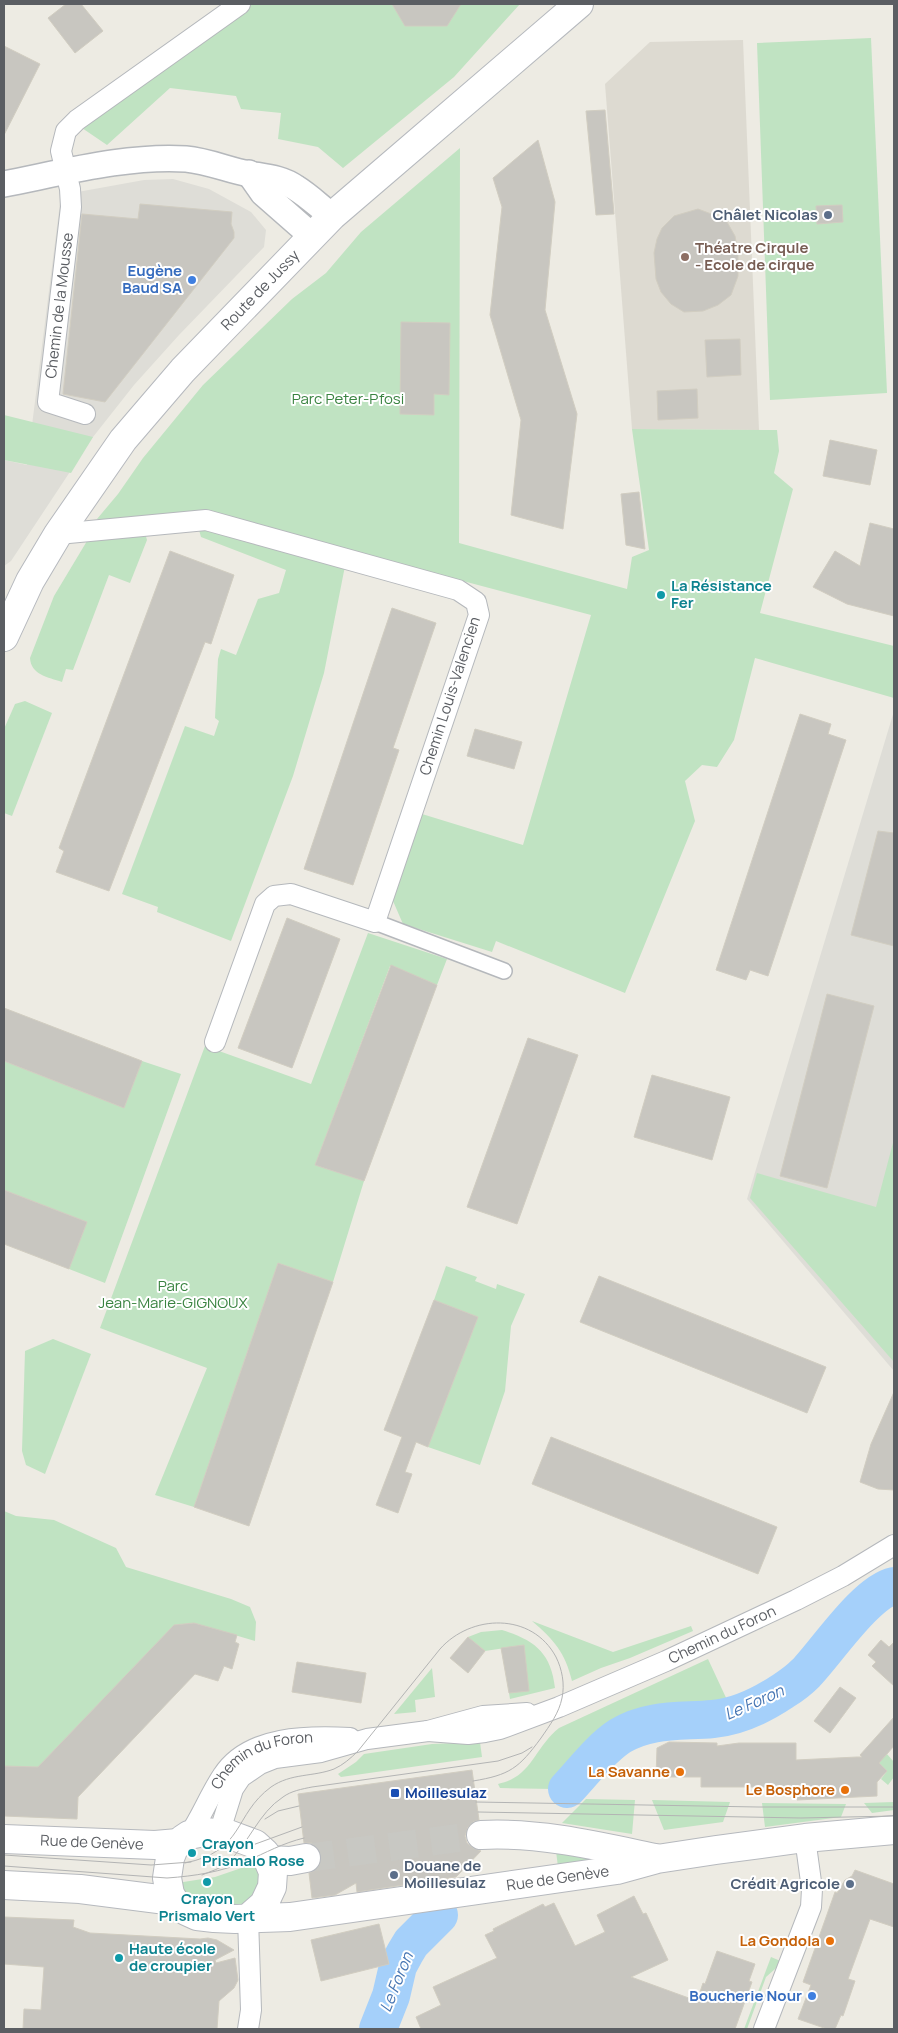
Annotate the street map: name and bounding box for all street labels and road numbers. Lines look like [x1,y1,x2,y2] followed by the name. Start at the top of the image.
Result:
[40,231,78,380] street label: Chemin de la Mousse
[216,245,304,335] street label: Route de Jussy
[414,614,485,778] street label: Chemin Louis-Valencien
[665,1600,779,1668] street label: Chemin du Foron
[206,1726,313,1793] street label: Chemin du Foron
[40,1829,144,1855] street label: Rue de Genève
[505,1860,611,1896] street label: Rue de Genève

